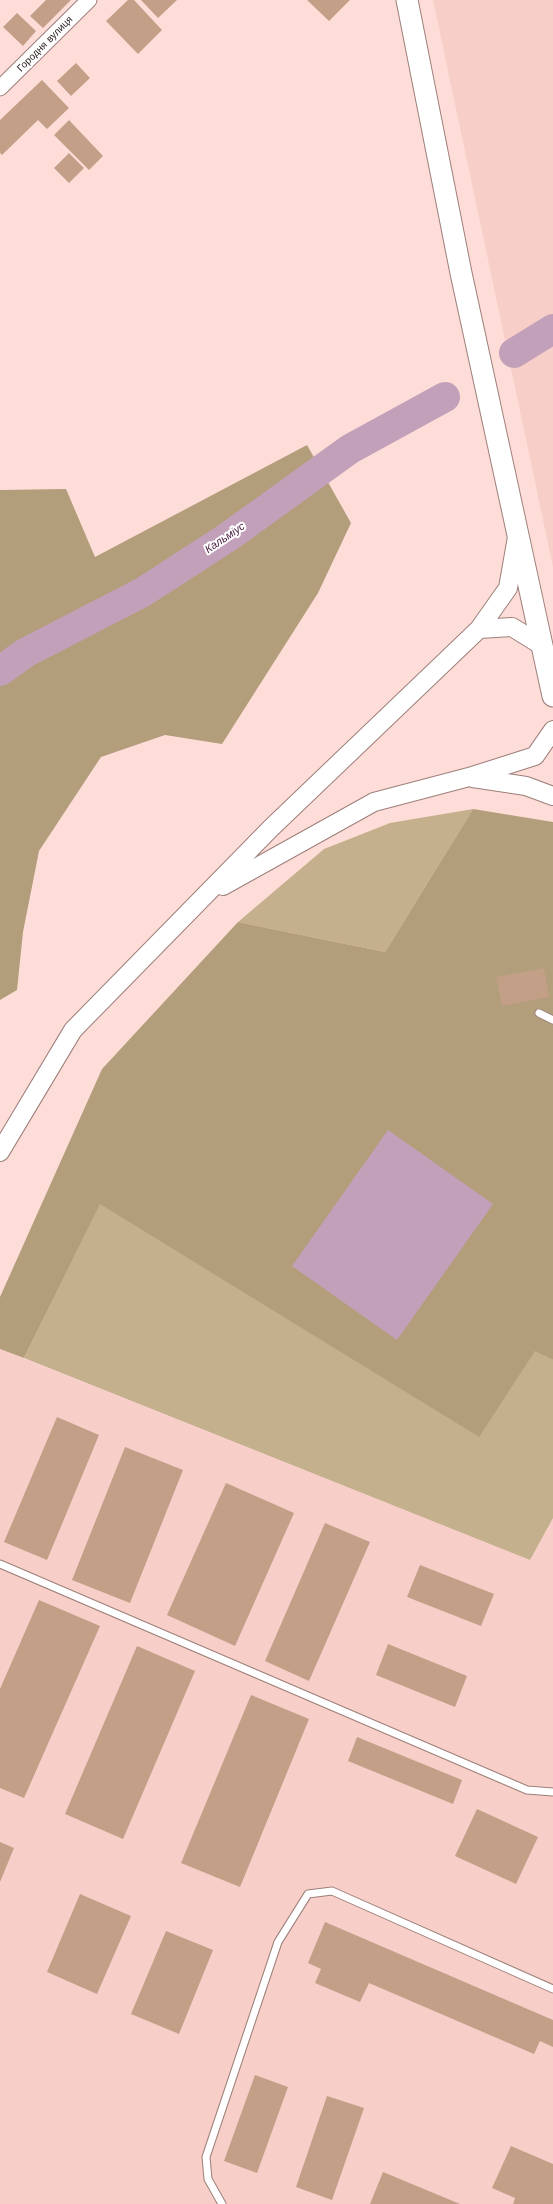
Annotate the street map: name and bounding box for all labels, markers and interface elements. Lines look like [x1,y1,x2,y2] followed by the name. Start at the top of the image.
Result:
[15,14,75,74] street label: Городня вулиця
[202,520,248,556] water label: Кальміус

